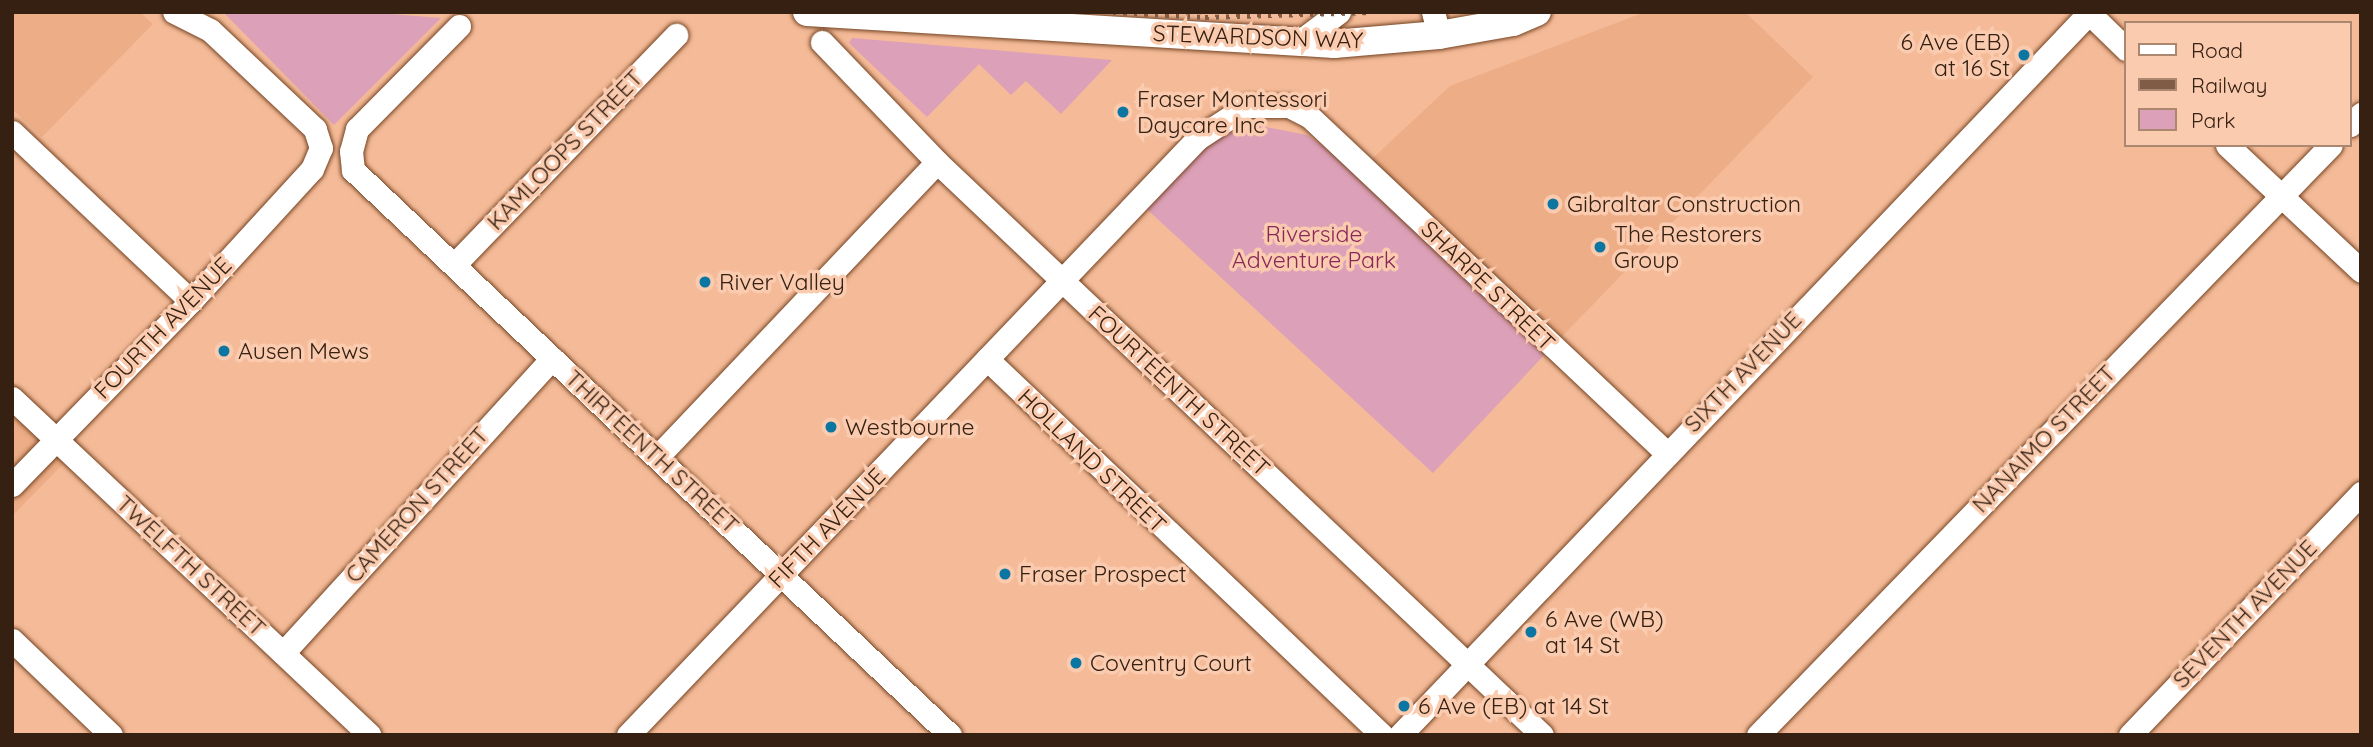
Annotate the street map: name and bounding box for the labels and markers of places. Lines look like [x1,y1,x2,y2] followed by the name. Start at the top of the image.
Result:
[1901,28,2010,82] place label: 6 Ave (EB) at 16 St
[2016,47,2032,63] marker: 6 Ave (EB) at 16 St
[1137,85,1327,139] place label: Fraser Montessori Daycare Inc
[1115,104,1131,120] marker: Fraser Montessori Daycare Inc
[1567,190,1801,218] place label: Gibraltar Construction
[1545,196,1561,212] marker: Gibraltar Construction
[1614,220,1762,274] place label: The Restorers Group
[1592,239,1608,255] marker: The Restorers Group
[719,268,845,296] place label: River Valley
[697,274,713,290] marker: River Valley
[238,337,369,365] place label: Ausen Mews
[216,343,232,359] marker: Ausen Mews
[845,413,975,441] place label: Westbourne
[823,419,839,435] marker: Westbourne
[1019,560,1187,588] place label: Fraser Prospect
[997,566,1013,582] marker: Fraser Prospect
[1545,605,1664,659] place label: 6 Ave (WB) at 14 St
[1523,624,1539,640] marker: 6 Ave (WB) at 14 St
[1090,649,1252,677] place label: Coventry Court
[1068,655,1084,671] marker: Coventry Court
[1418,692,1609,720] place label: 6 Ave (EB) at 14 St
[1396,698,1412,714] marker: 6 Ave (EB) at 14 St

